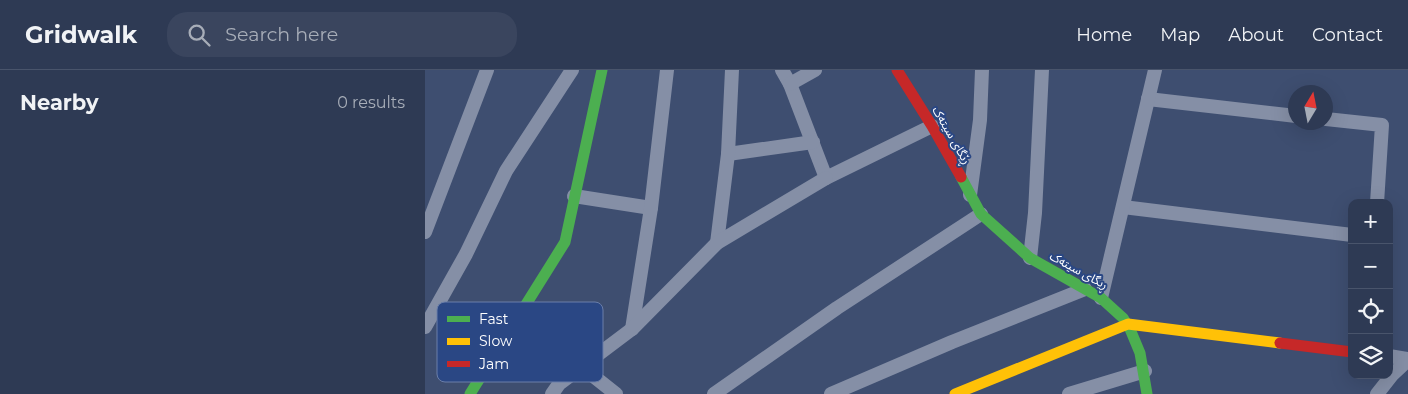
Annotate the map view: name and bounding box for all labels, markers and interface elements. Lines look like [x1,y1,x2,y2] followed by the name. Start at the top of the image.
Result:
[167,12,517,57] search box
[25,20,137,49] text: Gridwalk
[185,21,213,49] icon: search
[225,23,338,46] text: Search here
[1076,24,1132,46] text: Home
[1160,24,1200,46] text: Map
[1228,24,1284,46] text: About
[1312,24,1383,46] text: Contact
[1288,85,1333,130] north arrow
[20,90,99,115] text: Nearby
[337,93,405,112] text: 0 results
[926,103,975,168] street label: ڕێگای سیتەک
[1348,199,1393,379] map controls
[1348,199,1393,244] button: +
[1348,244,1393,289] button: −
[1046,248,1111,295] street label: ڕیگای سیتەک
[1348,289,1393,334] button: locate
[437,302,603,382] legend
[479,310,509,328] text: Fast
[479,332,513,350] text: Slow
[1348,334,1393,379] button: layers
[478,355,509,373] text: Jam

